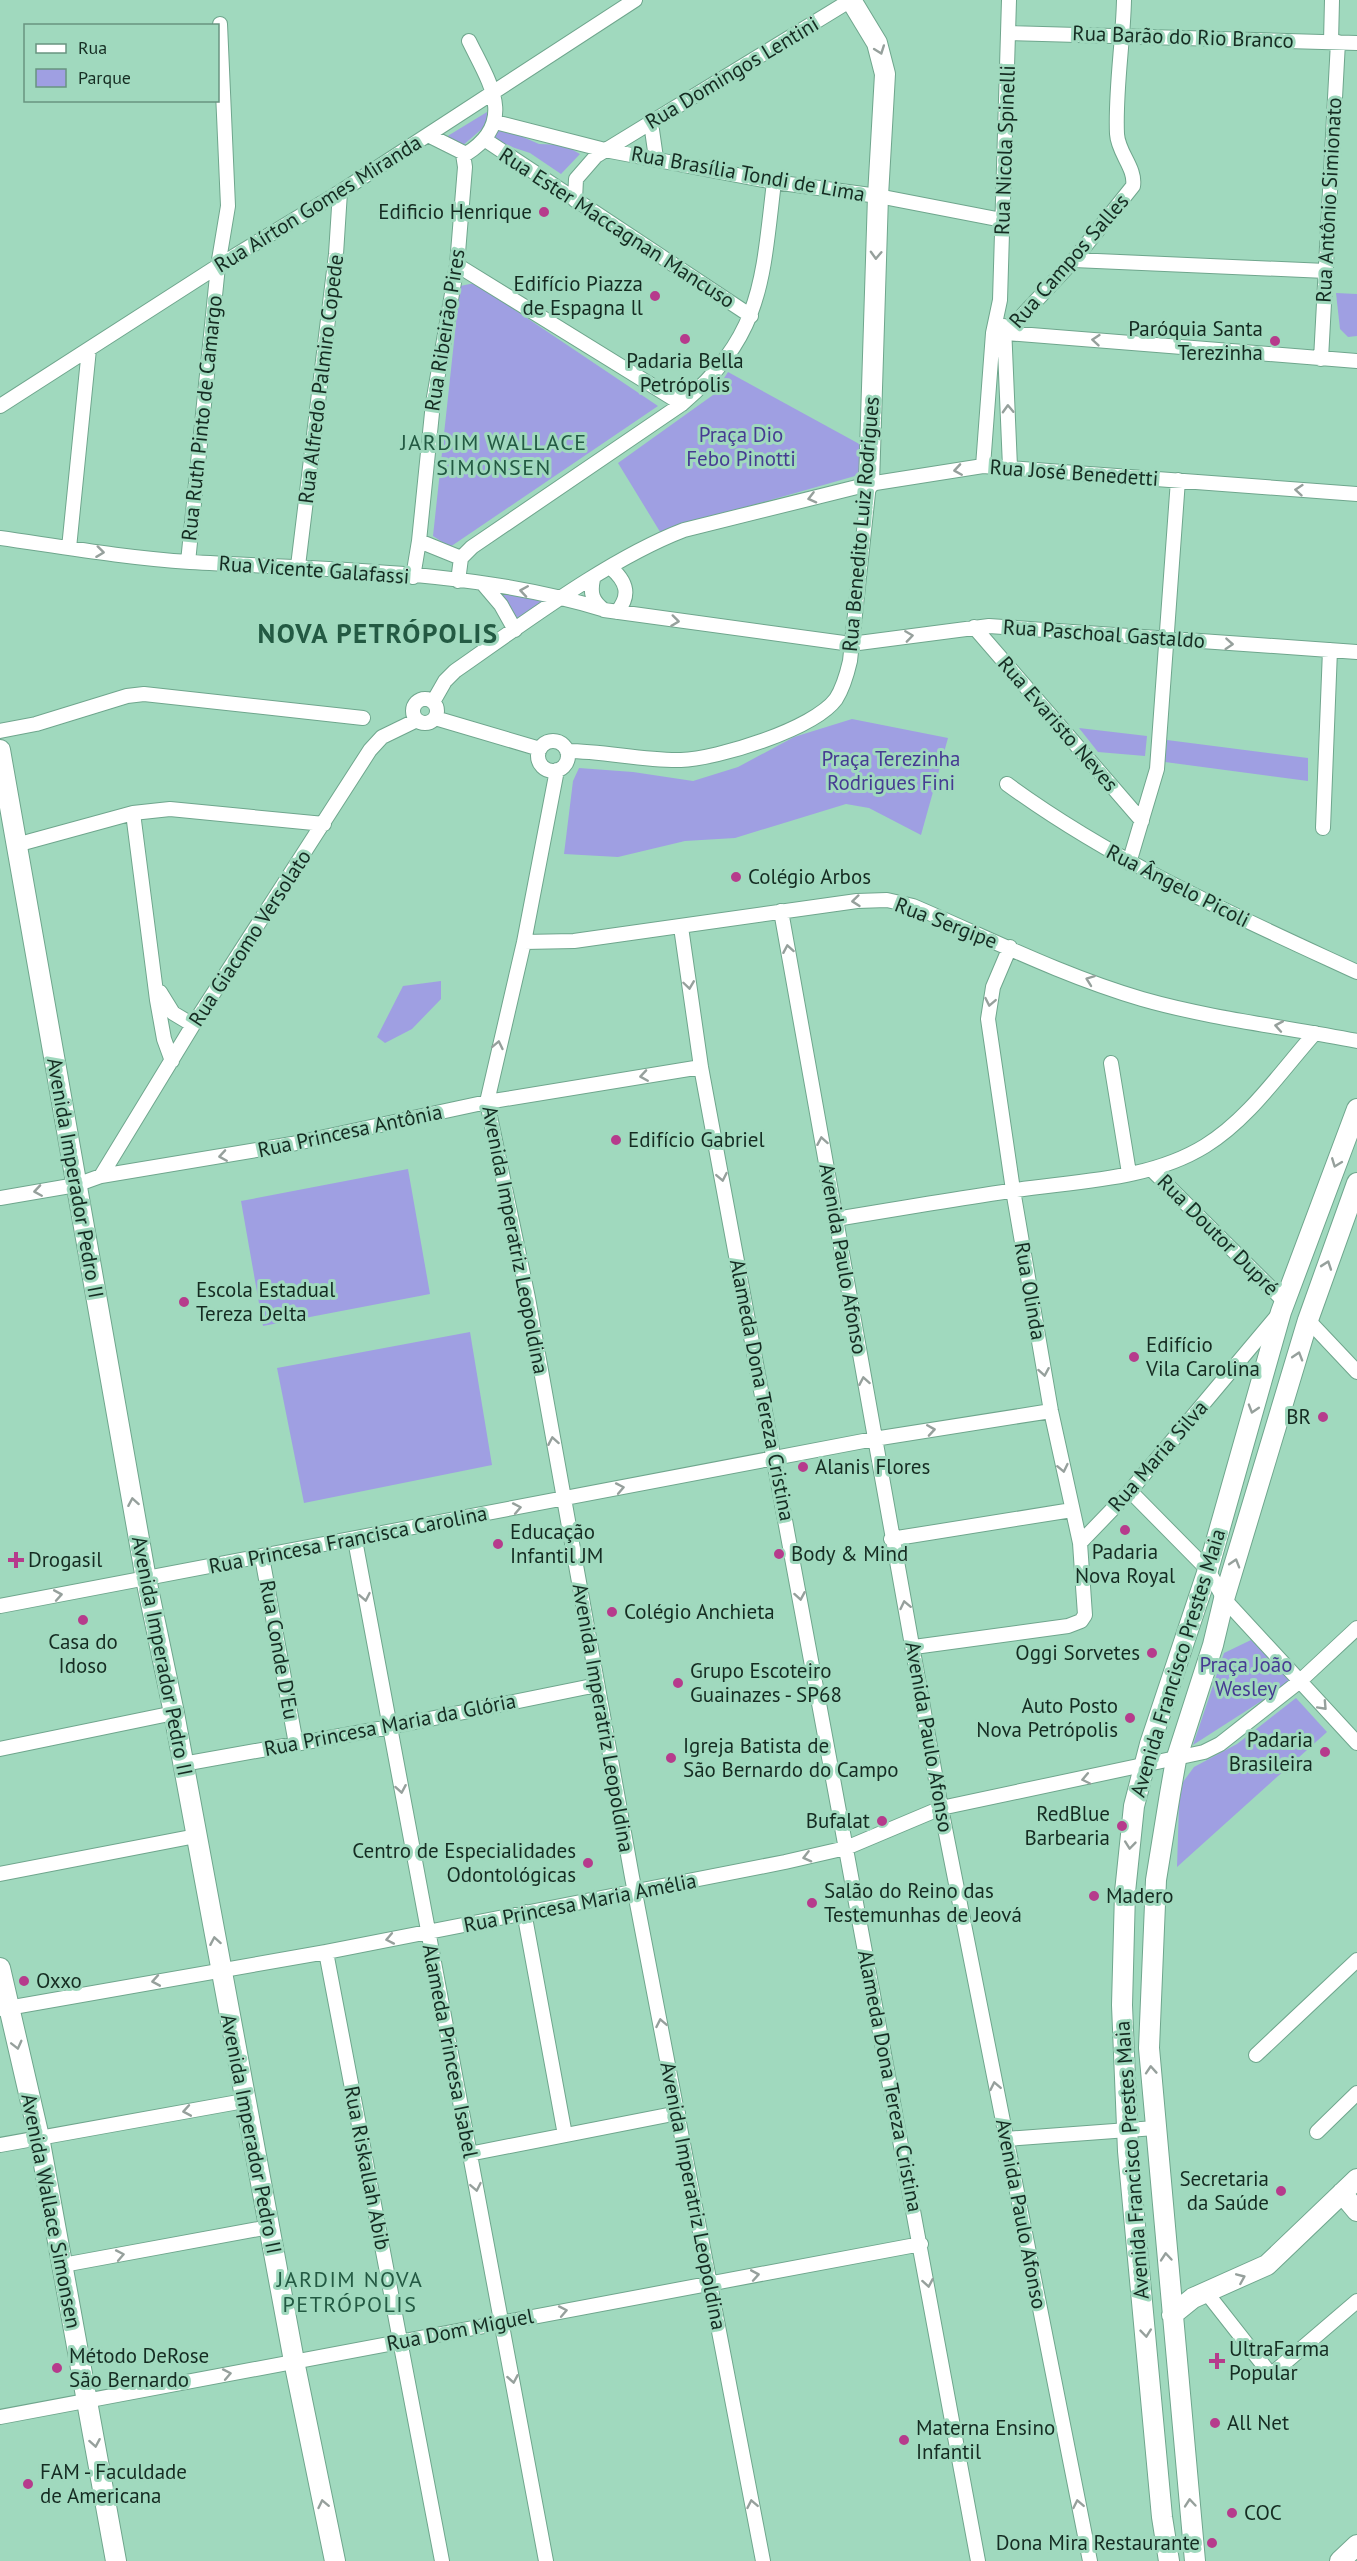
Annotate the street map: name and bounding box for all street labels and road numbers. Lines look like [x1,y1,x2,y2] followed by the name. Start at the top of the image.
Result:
[640,10,823,135] street label: Rua Domingos Lentini
[1072,19,1294,54] street label: Rua Barão do Rio Branco
[988,65,1021,235] street label: Rua Nicola Spinelli
[1310,97,1347,303] street label: Rua Antônio Simionato
[209,129,426,278] street label: Rua Aírton Gomes Miranda
[629,140,867,207] street label: Rua Brasília Tondi de Lima
[494,141,740,314] street label: Rua Ester Maccagnan Mancuso
[1003,188,1134,333] street label: Rua Campos Salles
[418,247,471,413] street label: Rua Ribeirão Pires
[292,253,349,505] street label: Rua Alfredo Palmiro Copede
[175,294,228,542] street label: Rua Ruth Pinto de Camargo
[836,395,885,653] street label: Rua Benedito Luiz Rodrigues
[989,453,1159,492] street label: Rua José Benedetti
[218,549,410,590] street label: Rua Vicente Galafassi
[1002,613,1206,654] street label: Rua Paschoal Gastaldo
[992,650,1125,797] street label: Rua Evaristo Neves
[1102,838,1254,933] street label: Rua Ângelo Picoli
[182,844,317,1031] street label: Rua Giacomo Versolato
[891,891,1001,954] street label: Rua Sergipe
[41,1056,110,1300] street label: Avenida Imperador Pedro II
[255,1098,445,1163] street label: Rua Princesa Antônia
[476,1104,555,1376] street label: Avenida Imperatriz Leopoldina
[813,1161,874,1356] street label: Avenida Paulo Afonso
[1152,1168,1285,1301] street label: Rua Doutor Dupré
[1009,1240,1052,1342] street label: Rua Olinda
[724,1257,801,1523] street label: Alameda Dona Tereza Cristina
[1102,1394,1213,1517] street label: Rua Maria Silva
[206,1499,489,1580] street label: Rua Princesa Francisca Carolina
[1124,1526,1231,1800] street label: Avenida Francisco Prestes Maia
[126,1534,199,1778] street label: Avenida Imperador Pedro II
[254,1578,305,1722] street label: Rua Conde D'Eu
[567,1581,640,1854] street label: Avenida Imperatriz Leopoldina
[899,1639,960,1834] street label: Avenida Paulo Afonso
[262,1687,518,1762] street label: Rua Princesa Maria da Glória
[461,1867,699,1938] street label: Rua Princesa Maria Amélia
[417,1942,484,2160] street label: Alameda Princesa Isabel
[852,1948,929,2214] street label: Alameda Dona Tereza Cristina
[215,2012,288,2256] street label: Avenida Imperador Pedro II
[1108,2020,1155,2300] street label: Avenida Francisco Prestes Maia
[654,2060,733,2332] street label: Avenida Imperatriz Leopoldina
[338,2083,397,2252] street label: Rua Riskallah Abib
[15,2091,88,2331] street label: Avenida Wallace Simonsen
[990,2117,1053,2311] street label: Avenida Paulo Afonso
[384,2302,536,2357] street label: Rua Dom Miguel

